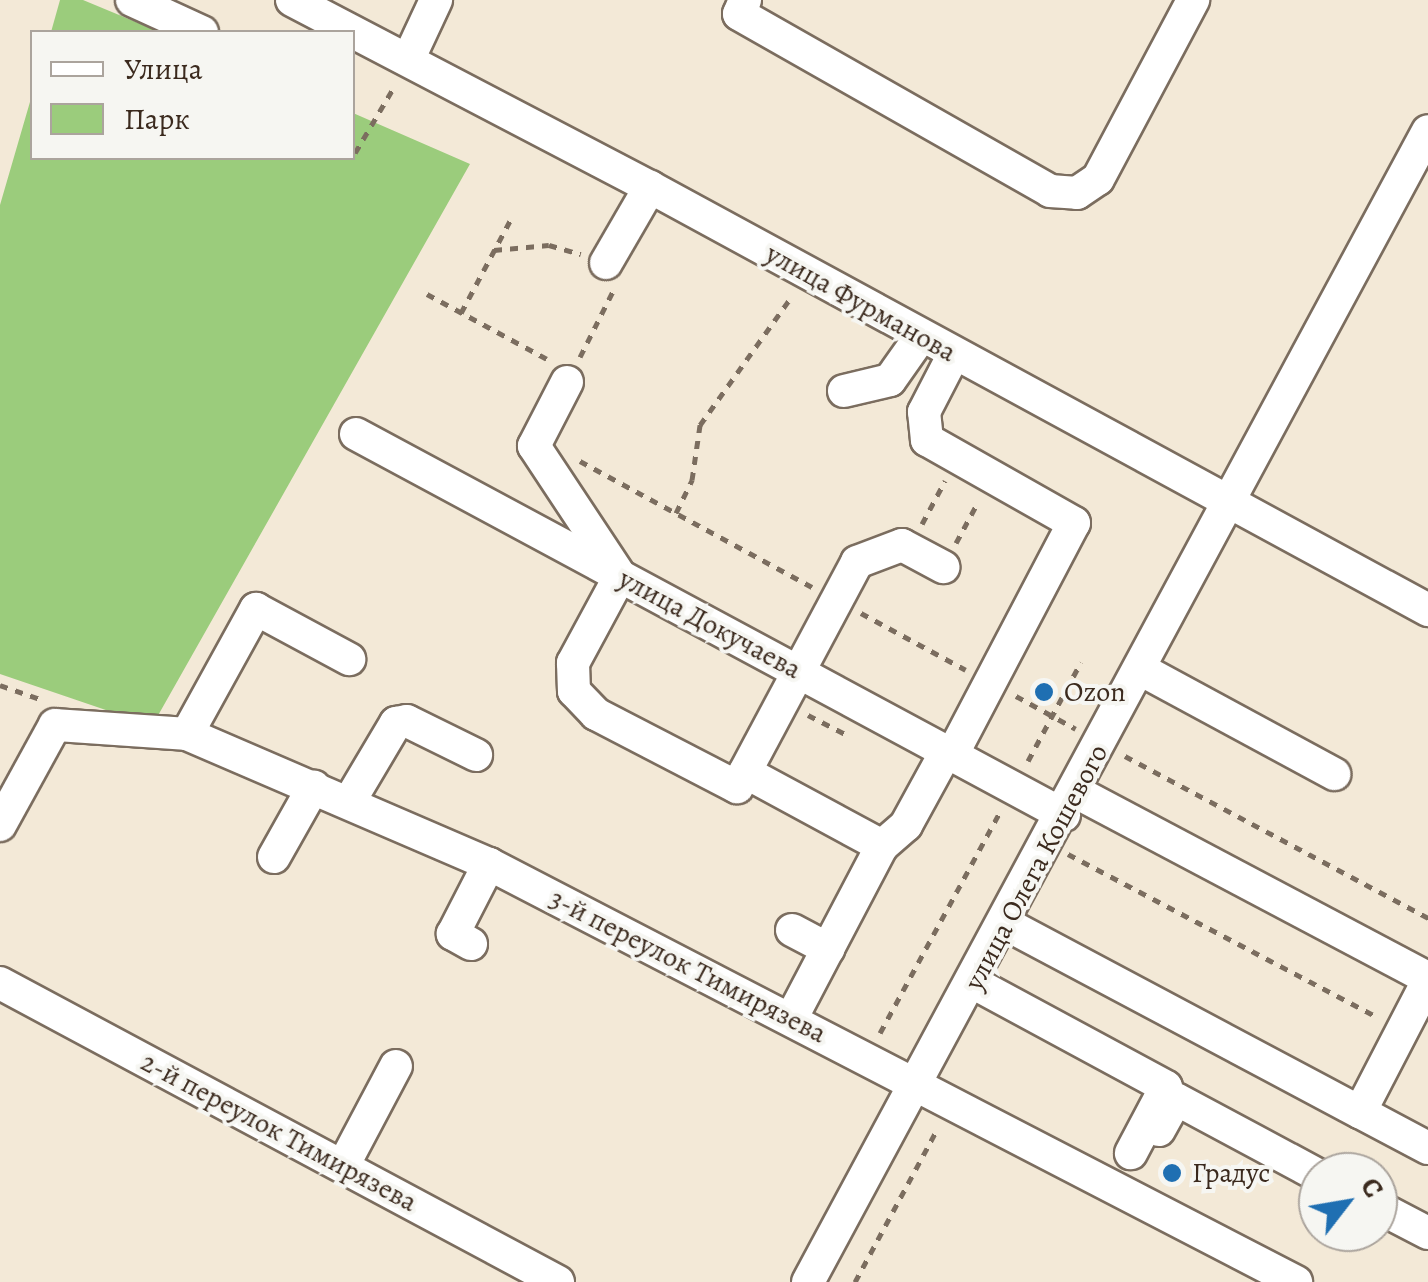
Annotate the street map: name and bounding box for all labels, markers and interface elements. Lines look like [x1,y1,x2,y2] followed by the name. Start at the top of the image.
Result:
[30,30,355,160] legend
[124,49,203,89] text: Улица
[124,99,190,139] text: Парк
[760,237,962,369] street label: улица Фурманова
[613,562,807,686] street label: улица Докучаева
[1064,675,1126,709] place label: Ozon
[1033,681,1055,703] marker: Ozon
[957,738,1115,996] street label: улица Олега Кошевого
[544,882,832,1050] street label: 3-й переулок Тимирязева
[135,1045,423,1219] street label: 2-й переулок Тимирязева
[1298,1152,1398,1252] north arrow
[1192,1156,1270,1190] place label: Градус
[1161,1162,1183,1184] marker: Градус
[1351,1170,1393,1205] text: С

